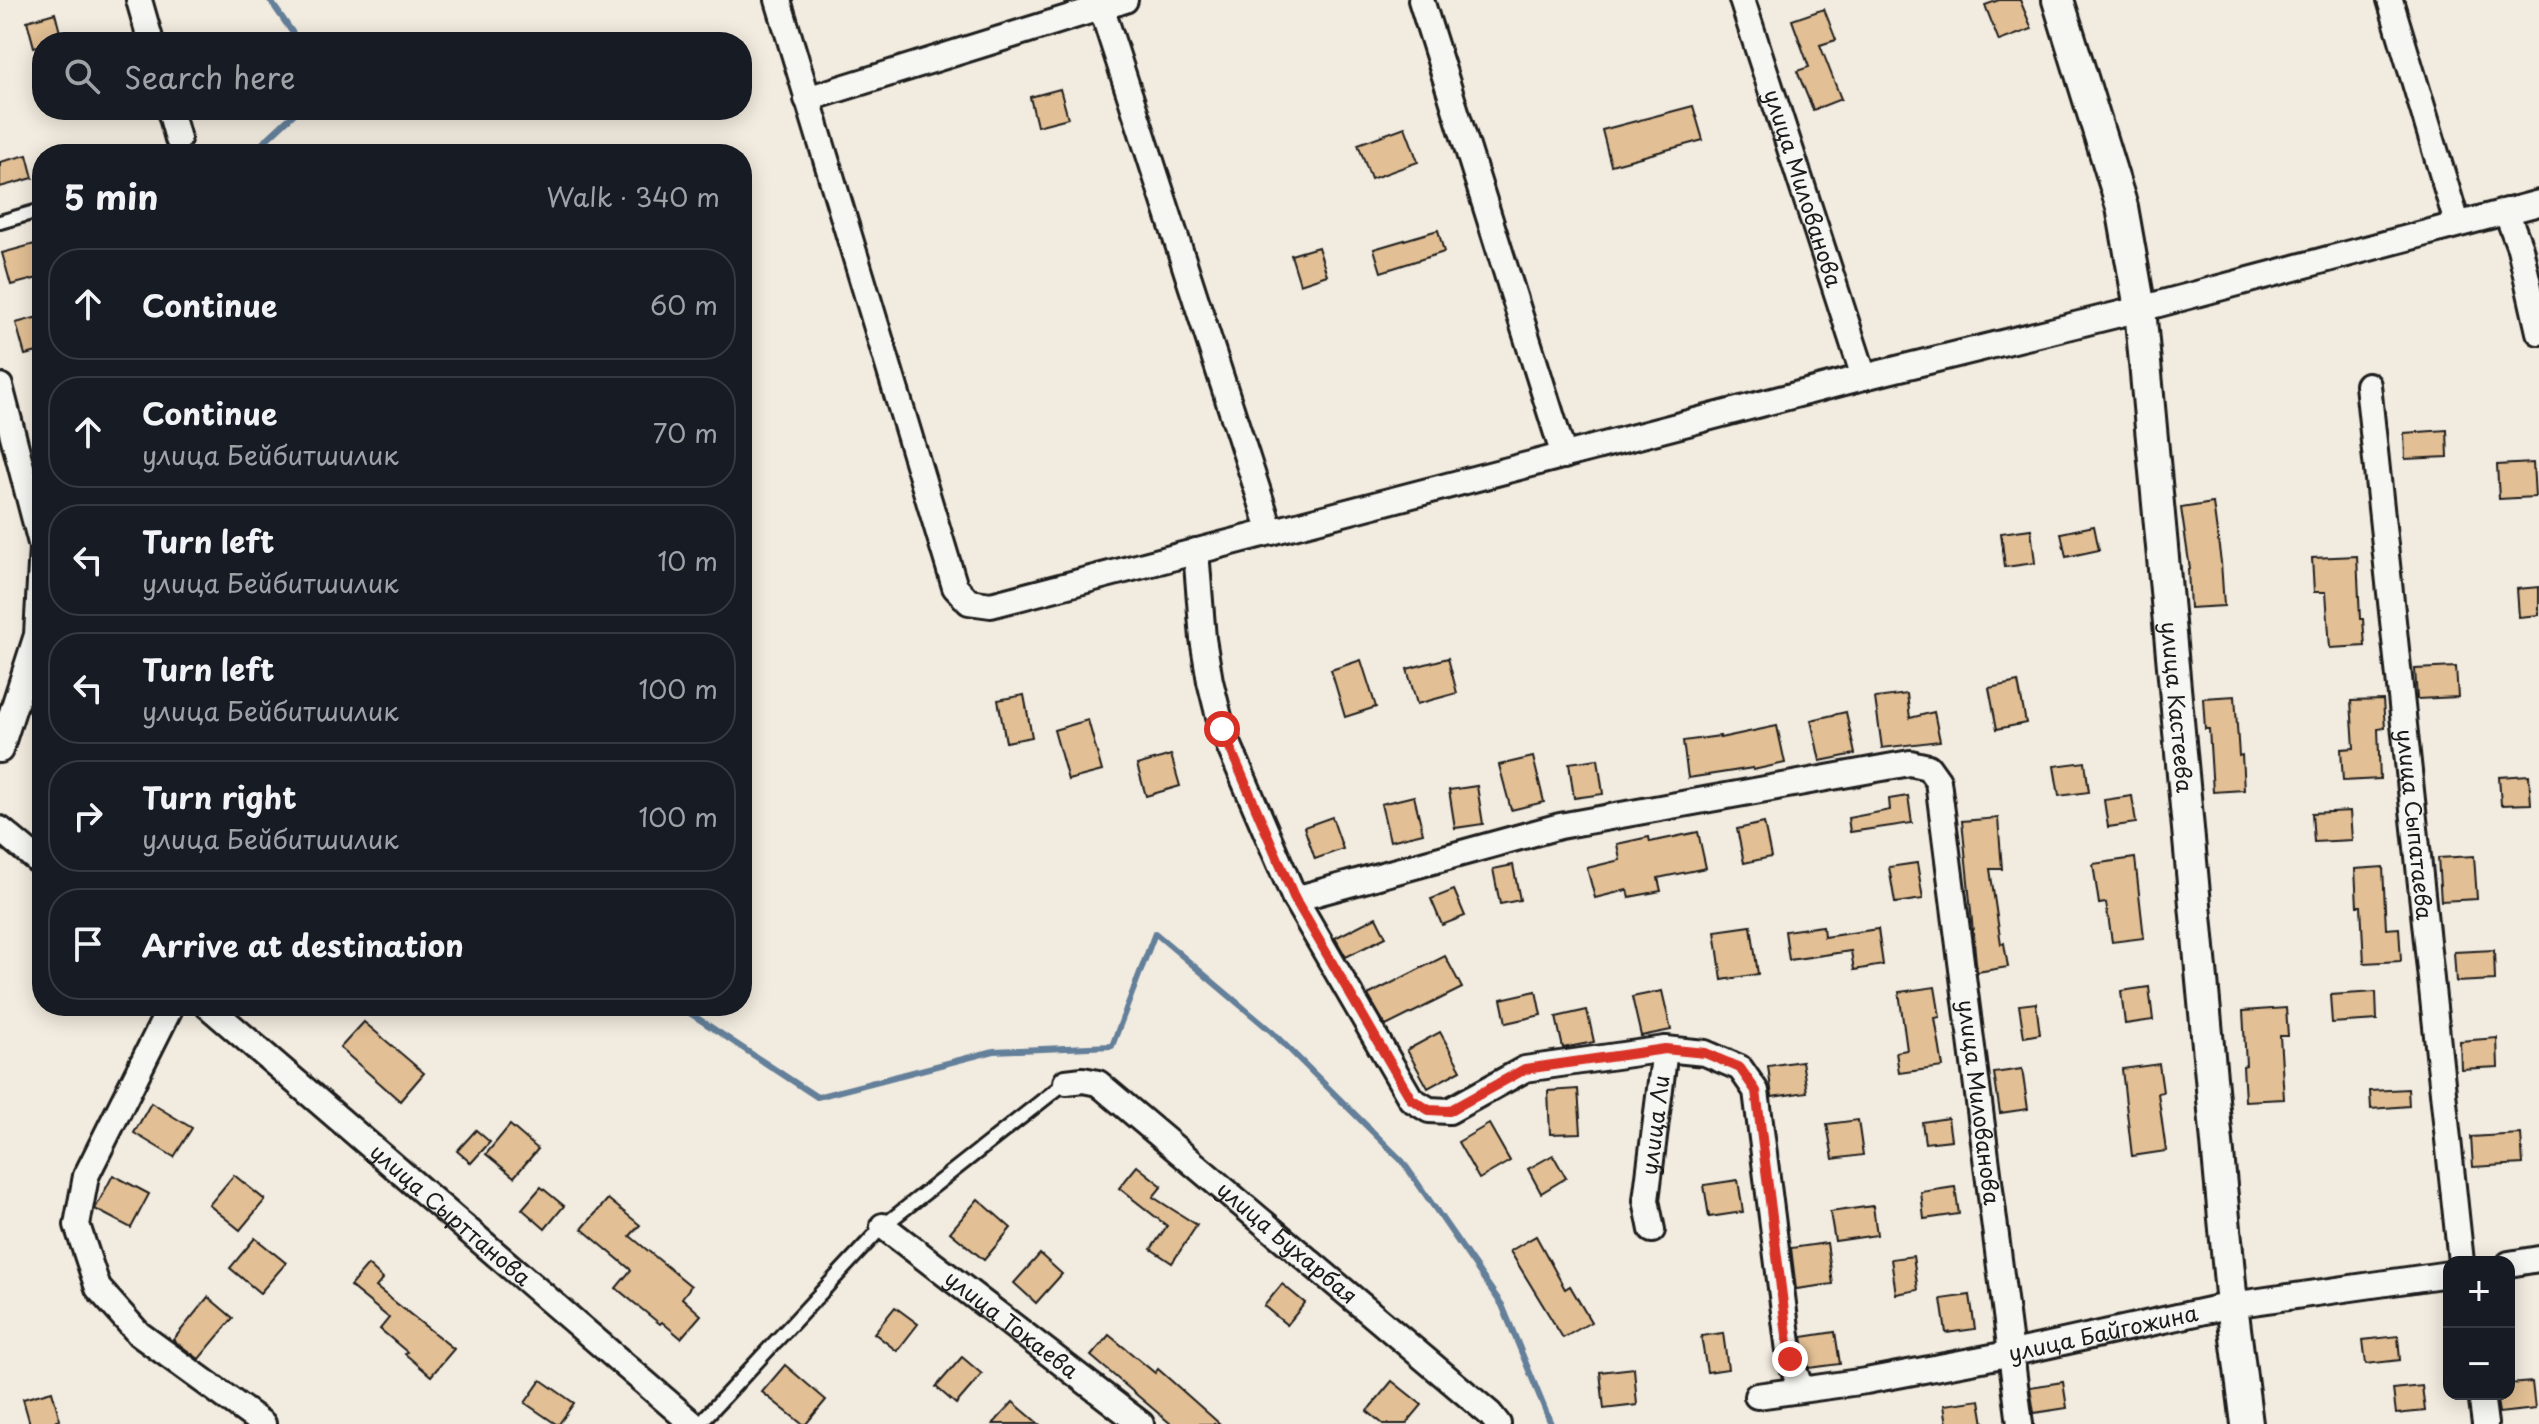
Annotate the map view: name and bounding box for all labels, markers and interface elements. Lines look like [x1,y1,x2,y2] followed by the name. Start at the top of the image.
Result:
[32,32,752,120] search box
[60,54,104,98] icon: search
[124,54,296,99] text: Search here
[1757,85,1852,292] street label: улица Милованова
[64,170,158,222] text: 5 min
[547,177,720,216] text: Walk · 340 m
[66,282,110,326] icon: ahead
[142,282,277,327] text: Continue
[650,285,718,324] text: 60 m
[142,390,277,435] text: Continue
[66,410,110,454] icon: ahead
[653,413,718,452] text: 70 m
[142,435,399,474] text: улица Бейбитшилик
[142,518,274,563] text: Turn left
[66,538,110,582] icon: left
[657,541,718,580] text: 10 m
[142,563,399,602] text: улица Бейбитшилик
[2154,620,2203,794] street label: улица Кастеева
[142,646,274,691] text: Turn left
[66,666,110,710] icon: left
[638,669,718,708] text: 100 m
[142,691,399,730] text: улица Бейбитшилик
[1204,711,1240,747] route start
[2390,727,2443,922] street label: улица Сыпатаева
[142,774,297,819] text: Turn right
[66,794,110,838] icon: right
[638,797,718,836] text: 100 m
[142,819,399,858] text: улица Бейбитшилик
[66,922,110,966] icon: arrive
[142,922,464,967] text: Arrive at destination
[1951,997,2010,1207] street label: улица Милованова
[1631,1073,1677,1177] street label: улица Ли
[363,1135,540,1293] street label: улица Сырттанова
[1211,1173,1366,1311] street label: улица Бухарбая
[2443,1256,2515,1400] map controls
[2443,1256,2515,1328] button: +
[938,1261,1087,1386] street label: улица Токаева
[2005,1295,2201,1369] street label: улица Байгожина
[2443,1328,2515,1400] button: −
[1772,1341,1808,1377] route end

